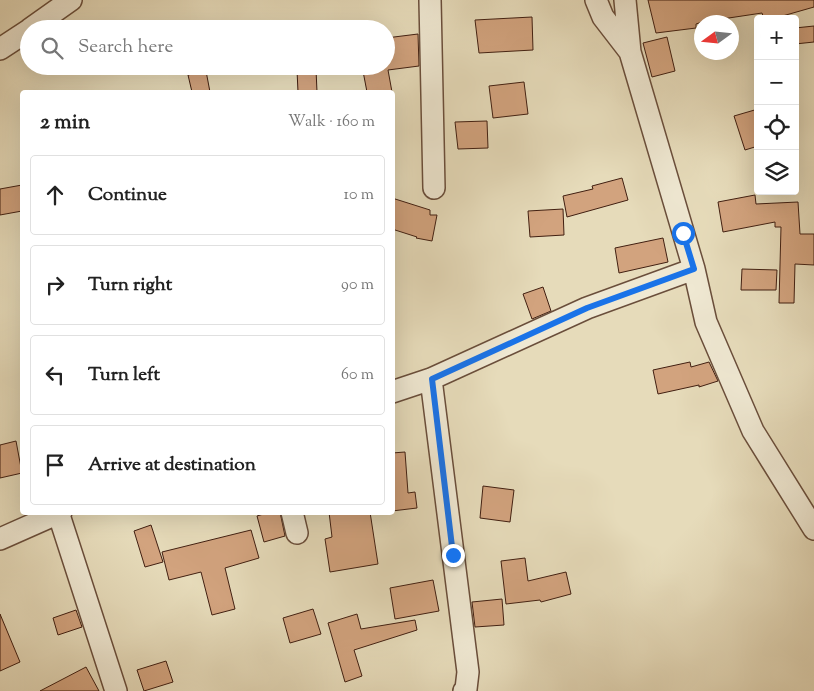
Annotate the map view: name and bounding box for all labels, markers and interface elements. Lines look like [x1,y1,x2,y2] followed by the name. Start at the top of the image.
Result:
[694,15,739,60] north arrow
[754,15,799,195] map controls
[754,15,799,60] button: +
[20,20,395,75] search box
[38,34,66,62] icon: search
[78,34,173,61] text: Search here
[754,60,799,105] button: −
[754,105,799,150] button: locate
[40,108,90,138] text: 2 min
[288,111,375,134] text: Walk · 160 m
[754,150,799,195] button: layers
[41,181,69,209] icon: ahead
[88,182,167,209] text: Continue
[344,184,374,207] text: 10 m
[672,222,695,245] route start
[41,271,69,299] icon: right
[88,272,172,299] text: Turn right
[341,274,374,297] text: 90 m
[41,361,69,389] icon: left
[88,362,160,389] text: Turn left
[341,364,374,387] text: 60 m
[41,451,69,479] icon: arrive
[88,452,256,479] text: Arrive at destination
[442,544,465,567] route end

